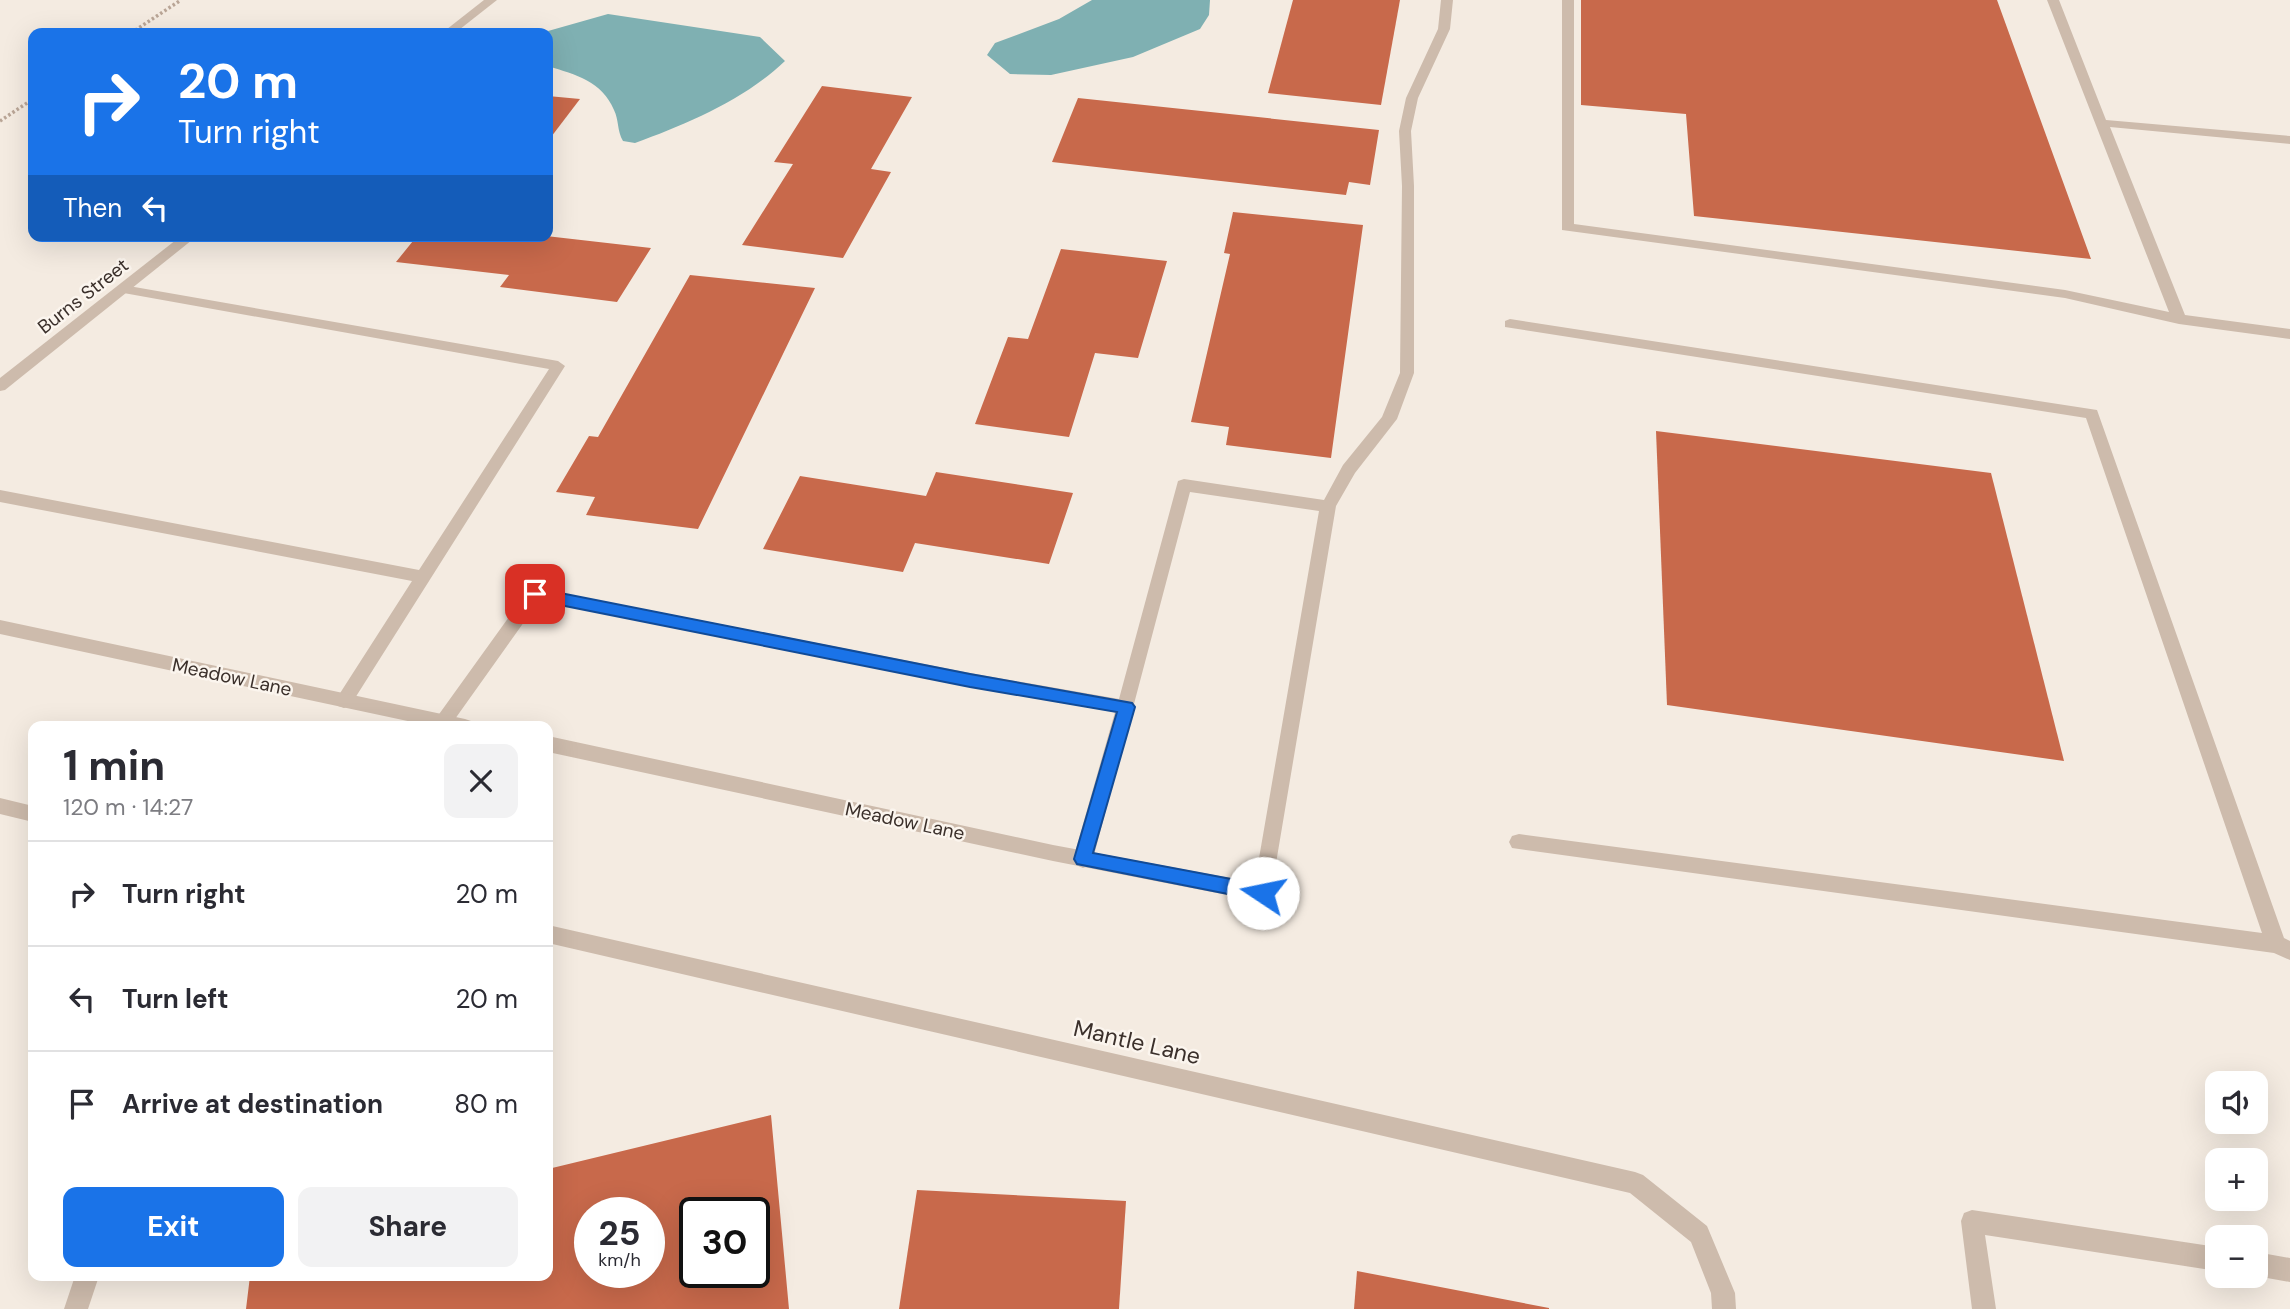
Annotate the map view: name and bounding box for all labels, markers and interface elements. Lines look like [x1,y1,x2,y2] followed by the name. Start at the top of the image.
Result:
[178,49,298,113] text: 20 m
[63,56,154,147] icon: right
[178,111,320,153] text: Turn right
[136,189,174,227] icon: left
[63,191,122,225] text: Then
[32,253,134,339] street label: Burns Street
[505,564,565,624] pin
[516,575,554,613] icon: arrive
[170,652,294,702] street label: Meadow Lane
[63,738,165,793] text: 1 min
[444,744,518,818] button: close
[63,792,193,822] text: 120 m · 14:27
[843,796,967,846] street label: Meadow Lane
[1226,856,1300,930] position arrow
[63,875,101,913] icon: right
[122,877,246,911] text: Turn right
[455,877,518,911] text: 20 m
[63,980,101,1018] icon: left
[122,982,229,1016] text: Turn left
[455,982,518,1016] text: 20 m
[1071,1013,1203,1071] street label: Mantle Lane
[2205,1071,2268,1288] map controls
[2205,1071,2268,1134] button: sound
[63,1085,101,1123] icon: arrive
[122,1087,383,1121] text: Arrive at destination
[454,1087,518,1121] text: 80 m
[2205,1148,2268,1211] button: +
[63,1187,284,1267] button: Exit
[298,1187,518,1267] button: Share
[679,1197,770,1288] speed limit sign: 30
[599,1210,640,1256] text: 25
[2205,1225,2268,1288] button: −
[598,1248,641,1272] text: km/h

